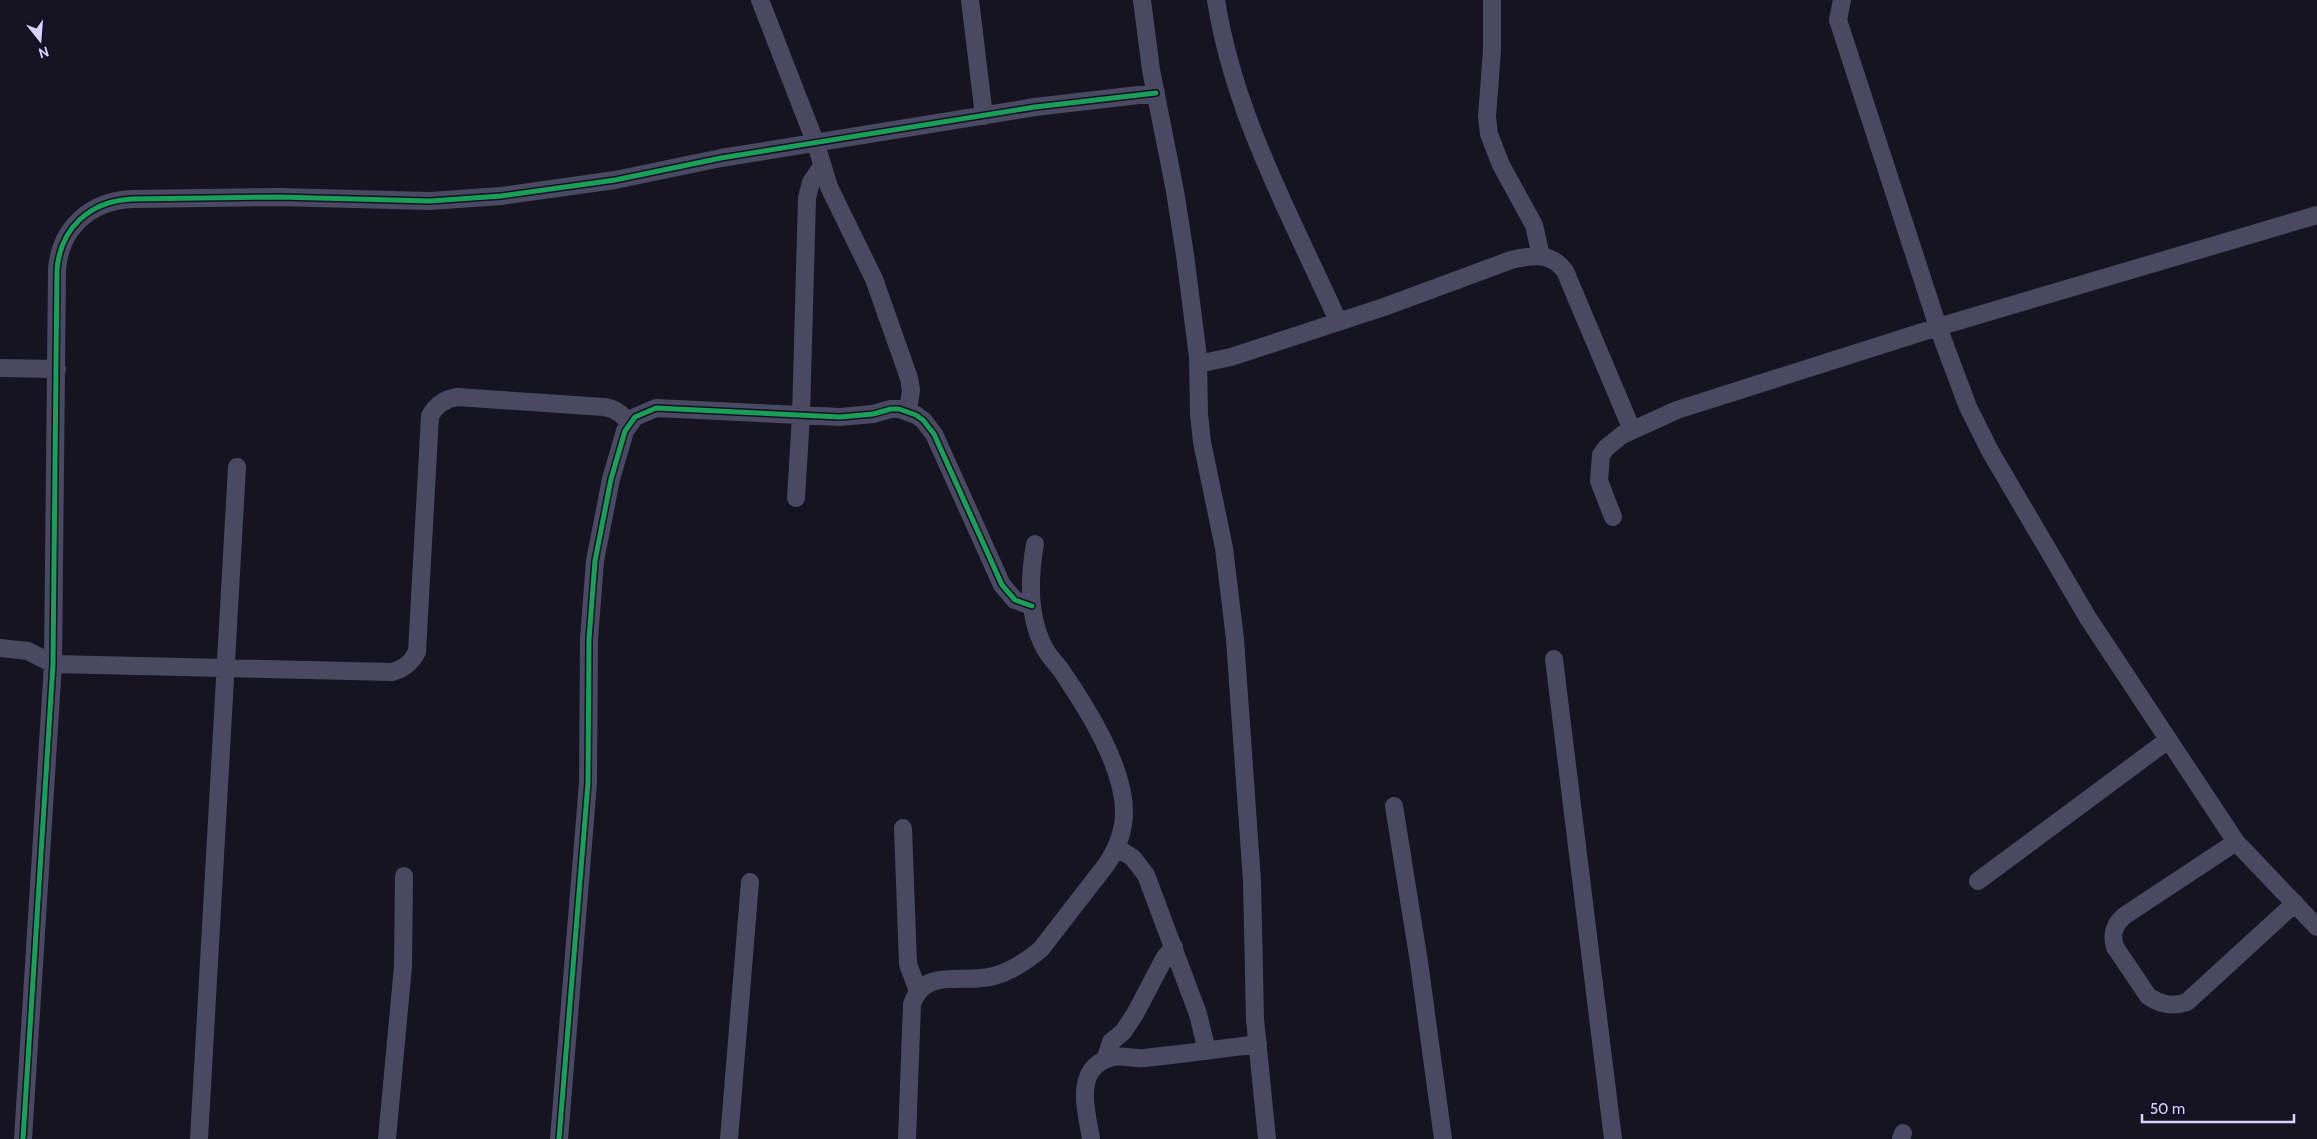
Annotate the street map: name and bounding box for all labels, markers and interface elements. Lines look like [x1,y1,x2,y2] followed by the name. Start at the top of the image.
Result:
[15,15,65,65] north arrow
[36,42,51,62] text: N
[2142,1092,2294,1124] scale bar
[2150,1100,2185,1118] text: 50 m

